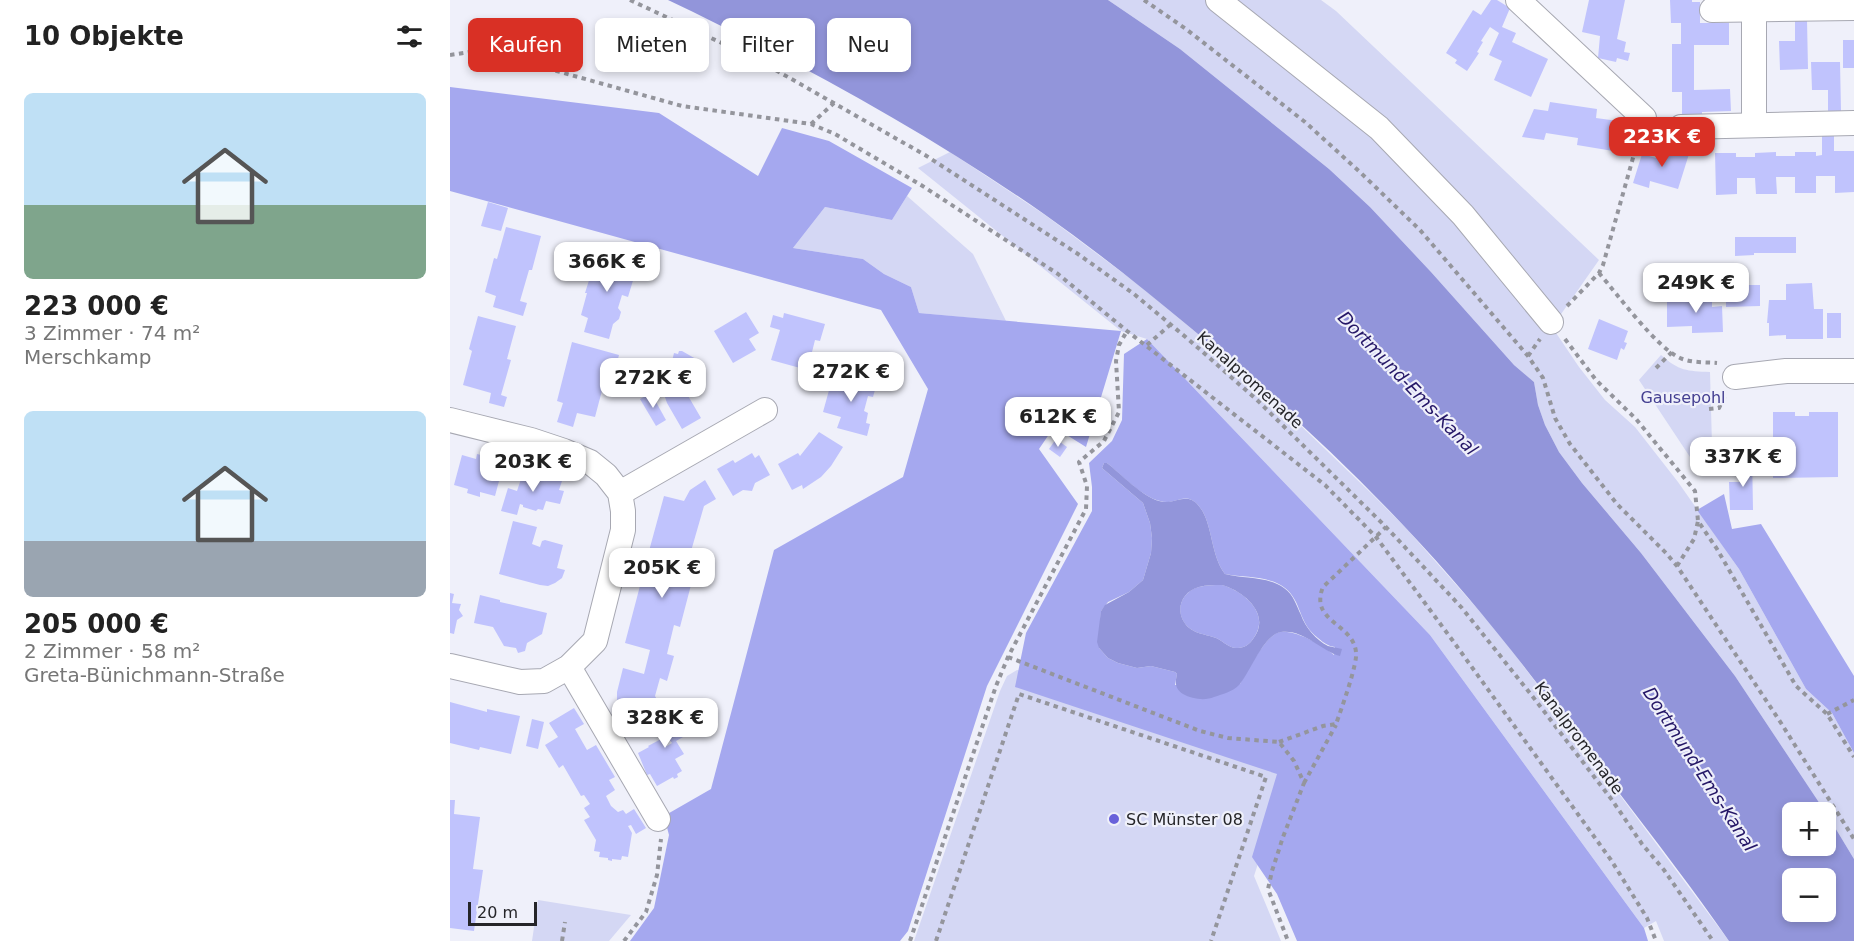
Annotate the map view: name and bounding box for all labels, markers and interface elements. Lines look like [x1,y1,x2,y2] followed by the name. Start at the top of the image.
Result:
[468,18,583,72] chip: Kaufen
[595,18,709,72] chip: Mieten
[721,18,815,72] chip: Filter
[827,18,911,72] chip: Neu
[393,20,426,53] icon: filters
[24,21,184,51] text: 10 Objekte
[1613,117,1711,168] pin: 223K €
[1623,124,1701,148] text: 223K €
[171,132,279,240] icon: home
[558,242,656,293] pin: 366K €
[568,249,646,273] text: 366K €
[1647,263,1745,314] pin: 249K €
[1657,270,1735,294] text: 249K €
[24,291,169,321] text: 223 000 €
[1334,307,1482,459] water label: Dortmund-Ems-Kanal
[24,321,200,345] text: 3 Zimmer · 74 m²
[1193,327,1307,433] street label: Kanalpromenade
[24,345,152,369] text: Merschkamp
[802,352,900,403] pin: 272K €
[604,358,702,409] pin: 272K €
[812,359,890,383] text: 272K €
[614,365,692,389] text: 272K €
[1640,388,1726,407] park label: Gausepohl
[1009,397,1107,448] pin: 612K €
[1019,404,1097,428] text: 612K €
[1694,437,1792,488] pin: 337K €
[484,442,582,493] pin: 203K €
[1704,444,1782,468] text: 337K €
[494,449,572,473] text: 203K €
[171,450,279,558] icon: home
[613,548,711,599] pin: 205K €
[623,555,701,579] text: 205K €
[24,609,169,639] text: 205 000 €
[24,639,200,663] text: 2 Zimmer · 58 m²
[24,663,285,687] text: Greta-Bünichmann-Straße
[1531,678,1627,798] street label: Kanalpromenade
[1639,683,1761,855] water label: Dortmund-Ems-Kanal
[616,698,714,749] pin: 328K €
[626,705,704,729] text: 328K €
[1782,802,1836,922] map controls
[1782,802,1836,856] button: +
[1126,810,1243,829] place label: SC Münster 08
[1107,812,1121,826] marker: SC Münster 08
[1782,868,1836,922] button: −
[468,899,537,926] scale bar
[477,903,518,922] text: 20 m

